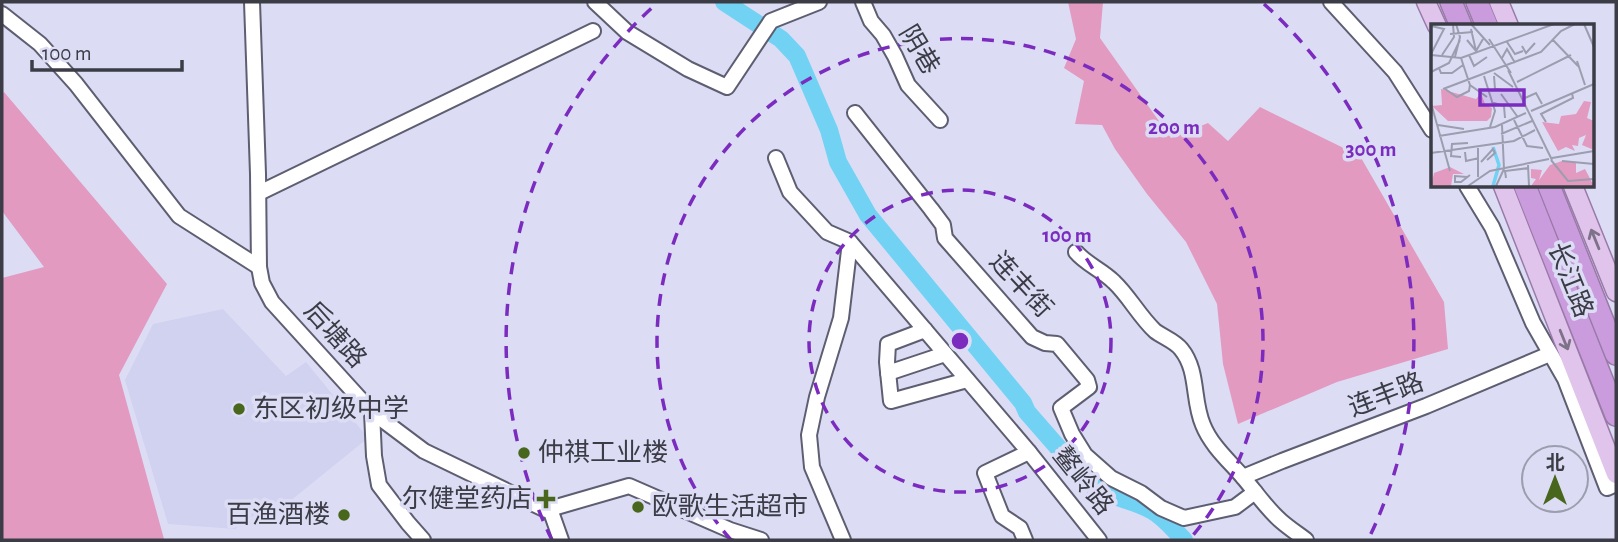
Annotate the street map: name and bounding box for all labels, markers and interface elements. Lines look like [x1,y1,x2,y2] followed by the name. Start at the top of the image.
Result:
[894,20,944,79] street label: 阴巷
[1431,24,1594,187] inset map
[32,28,182,72] scale bar
[42,43,92,64] text: 100 m
[1148,117,1200,138] text: 200 m
[1345,139,1397,160] text: 300 m
[1042,225,1092,246] text: 100 m
[1587,228,1600,250] one-way arrow
[1543,239,1598,321] street label: 长江路
[985,247,1058,322] street label: 连丰街
[299,296,372,373] street label: 后塘路
[948,329,972,353] centre of rings
[1558,329,1571,351] one-way arrow
[1345,368,1427,421] street label: 连丰路
[253,394,409,422] place label: 东区初级中学
[231,401,247,417] marker: 东区初级中学
[538,438,668,466] place label: 仲祺工业楼
[1048,441,1119,519] street label: 鳌岭路
[1520,444,1590,514] north arrow
[516,445,532,461] marker: 仲祺工业楼
[1545,453,1565,473] text: 北
[402,485,532,512] place label: 尔健堂药店
[538,491,554,507] marker: 尔健堂药店
[652,492,808,520] place label: 欧歌生活超市
[630,499,646,515] marker: 欧歌生活超市
[226,501,330,528] place label: 百渔酒楼
[336,507,352,523] marker: 百渔酒楼

